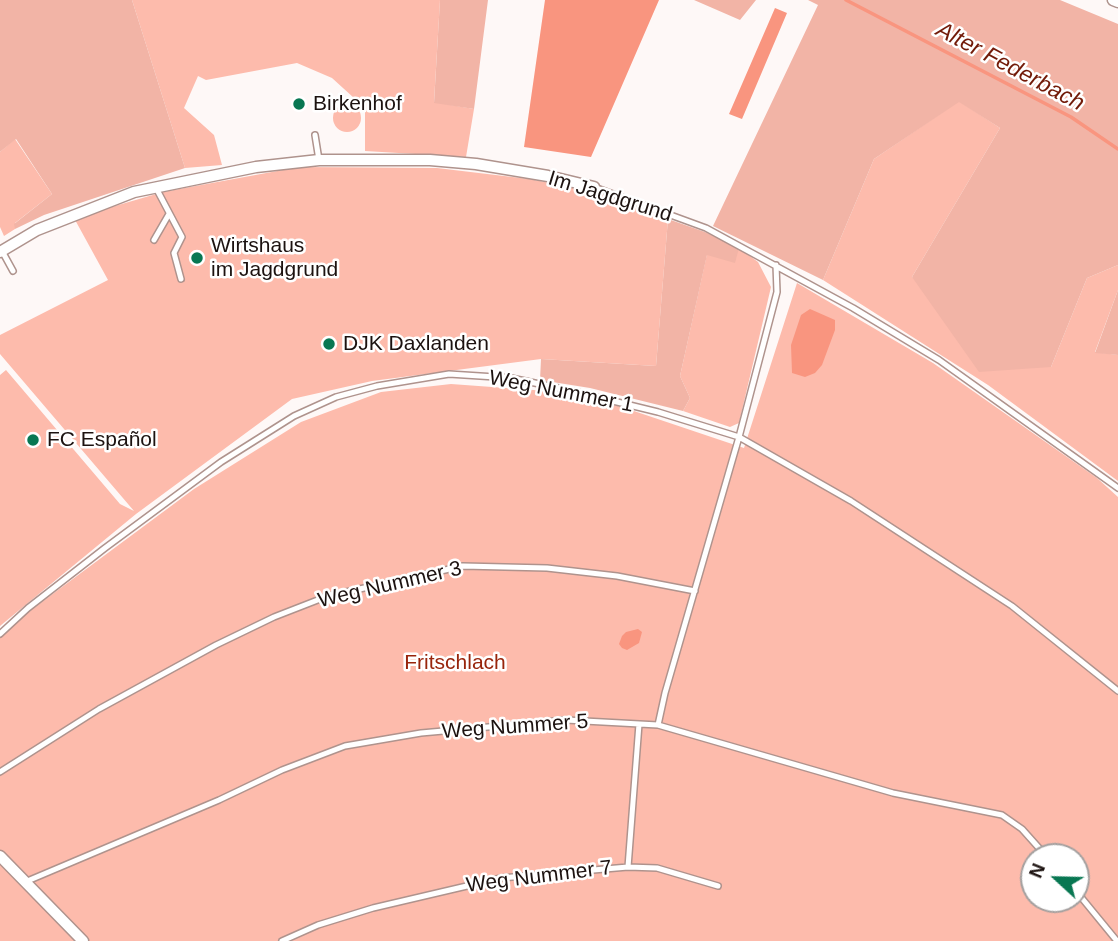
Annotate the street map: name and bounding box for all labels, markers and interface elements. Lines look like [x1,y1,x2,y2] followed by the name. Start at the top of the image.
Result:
[931,16,1089,118] water label: Alter Federbach
[313,91,402,117] place label: Birkenhof
[291,96,307,112] marker: Birkenhof
[545,166,675,228] street label: Im Jagdgrund
[211,233,338,283] place label: Wirtshaus im Jagdgrund
[189,250,205,266] marker: Wirtshaus im Jagdgrund
[343,331,489,357] place label: DJK Daxlanden
[321,336,337,352] marker: DJK Daxlanden
[487,366,635,418] street label: Weg Nummer 1
[47,427,157,453] place label: FC Español
[25,432,41,448] marker: FC Español
[316,556,464,614] street label: Weg Nummer 3
[404,650,506,676] park label: Fritschlach
[441,709,589,745] street label: Weg Nummer 5
[1020,843,1090,913] north arrow
[465,856,613,898] street label: Weg Nummer 7
[1025,860,1049,881] text: N

